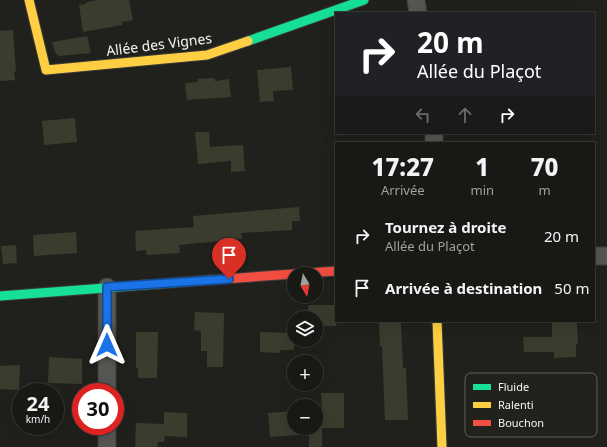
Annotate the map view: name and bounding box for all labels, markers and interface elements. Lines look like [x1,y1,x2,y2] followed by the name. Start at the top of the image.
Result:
[417,23,484,61] text: 20 m
[105,28,213,60] street label: Allée des Vignes
[351,28,403,80] icon: right
[417,59,541,83] text: Allée du Plaçot
[412,104,434,126] icon: left
[454,104,476,126] icon: ahead
[496,104,518,126] icon: right
[372,150,434,183] text: 17:27
[475,150,489,183] text: 1
[531,150,558,183] text: 70
[381,181,425,199] text: Arrivée
[471,181,494,199] text: min
[538,181,551,199] text: m
[385,217,506,237] text: Tournez à droite
[351,225,373,247] icon: right
[544,226,579,246] text: 20 m
[385,237,475,255] text: Allée du Plaçot
[212,238,246,279] pin
[218,244,240,266] icon: arrive
[287,267,323,303] north arrow
[287,267,323,435] map controls
[351,277,373,299] icon: arrive
[385,278,542,298] text: Arrivée à destination
[554,278,589,298] text: 50 m
[287,311,323,347] button: layers
[86,324,128,366] position arrow
[287,355,323,391] button: +
[465,373,597,437] legend
[498,379,529,394] text: Fluide
[72,383,124,435] speed limit sign: 30
[27,390,49,417] text: 24
[498,397,534,412] text: Ralenti
[287,399,323,435] button: −
[26,412,50,426] text: km/h
[498,415,544,430] text: Bouchon

